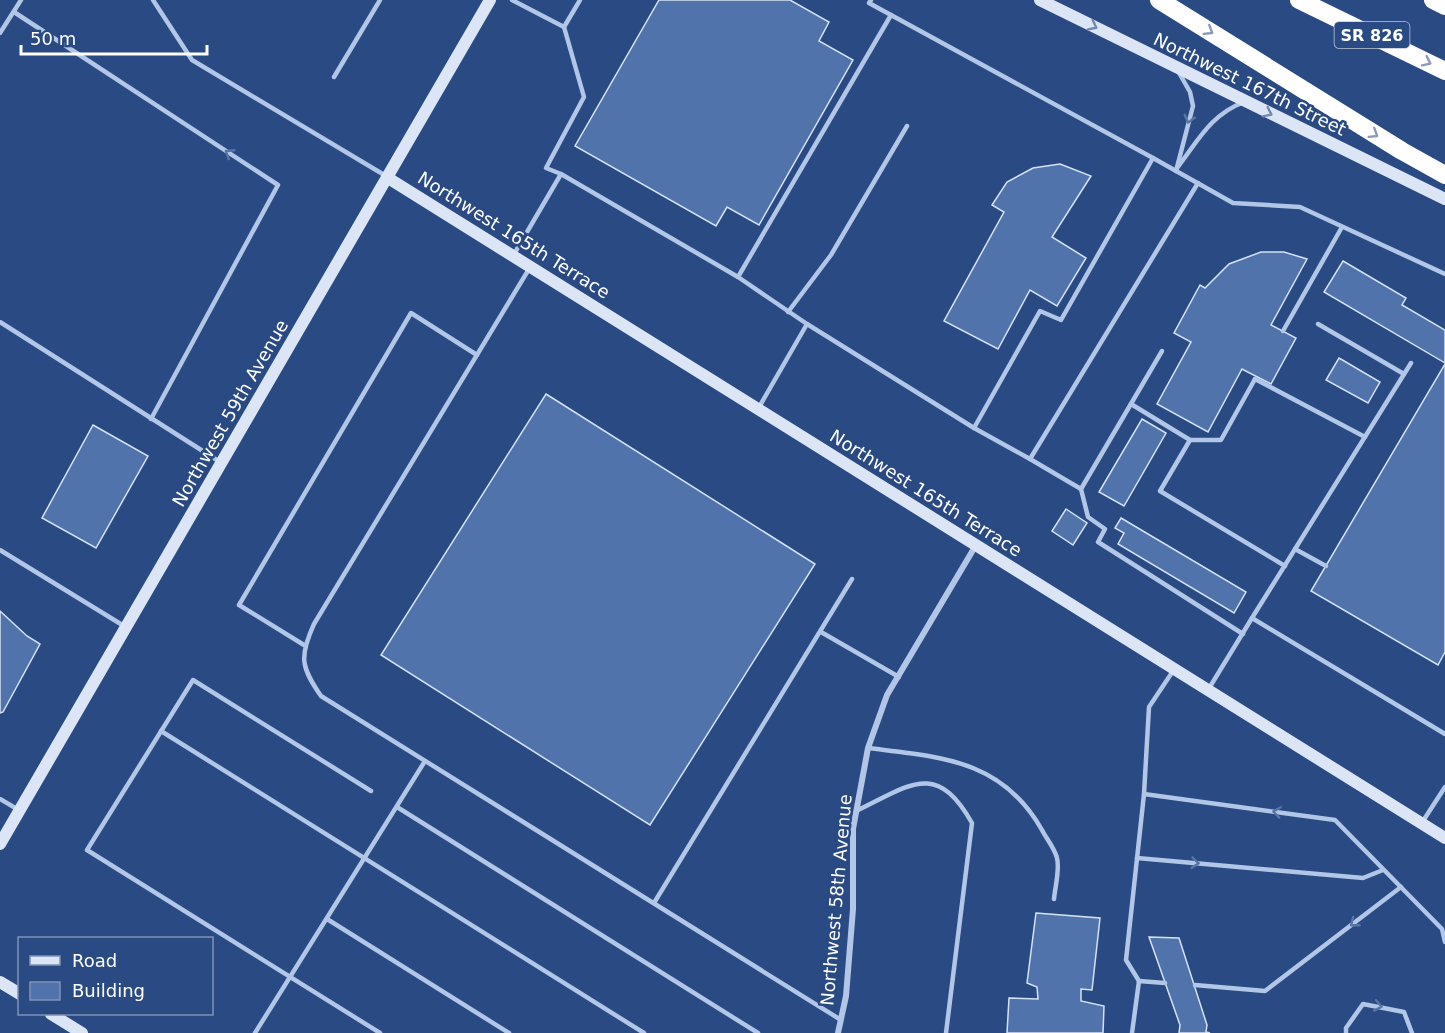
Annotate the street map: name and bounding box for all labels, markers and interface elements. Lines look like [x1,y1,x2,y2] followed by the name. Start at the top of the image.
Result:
[21,18,207,56] scale bar
[1086,19,1097,31] one-way arrow
[1334,22,1410,48] road number: SR 826
[1202,24,1213,35] one-way arrow
[30,28,76,49] text: 50 m
[1150,28,1350,140] street label: Northwest 167th Street
[1421,55,1432,67] one-way arrow
[1261,105,1272,117] one-way arrow
[1184,114,1197,124] one-way arrow
[1368,127,1379,138] one-way arrow
[225,149,236,160] one-way arrow
[414,167,614,303] street label: Northwest 165th Terrace
[168,316,292,510] street label: Northwest 59th Avenue
[826,425,1026,561] street label: Northwest 165th Terrace
[816,793,856,1007] street label: Northwest 58th Avenue
[1272,806,1281,819] one-way arrow
[1191,856,1200,869] one-way arrow
[1350,916,1361,927] one-way arrow
[18,937,213,1015] legend
[72,950,117,971] text: Road
[72,980,145,1001] text: Building
[1372,999,1382,1012] one-way arrow

